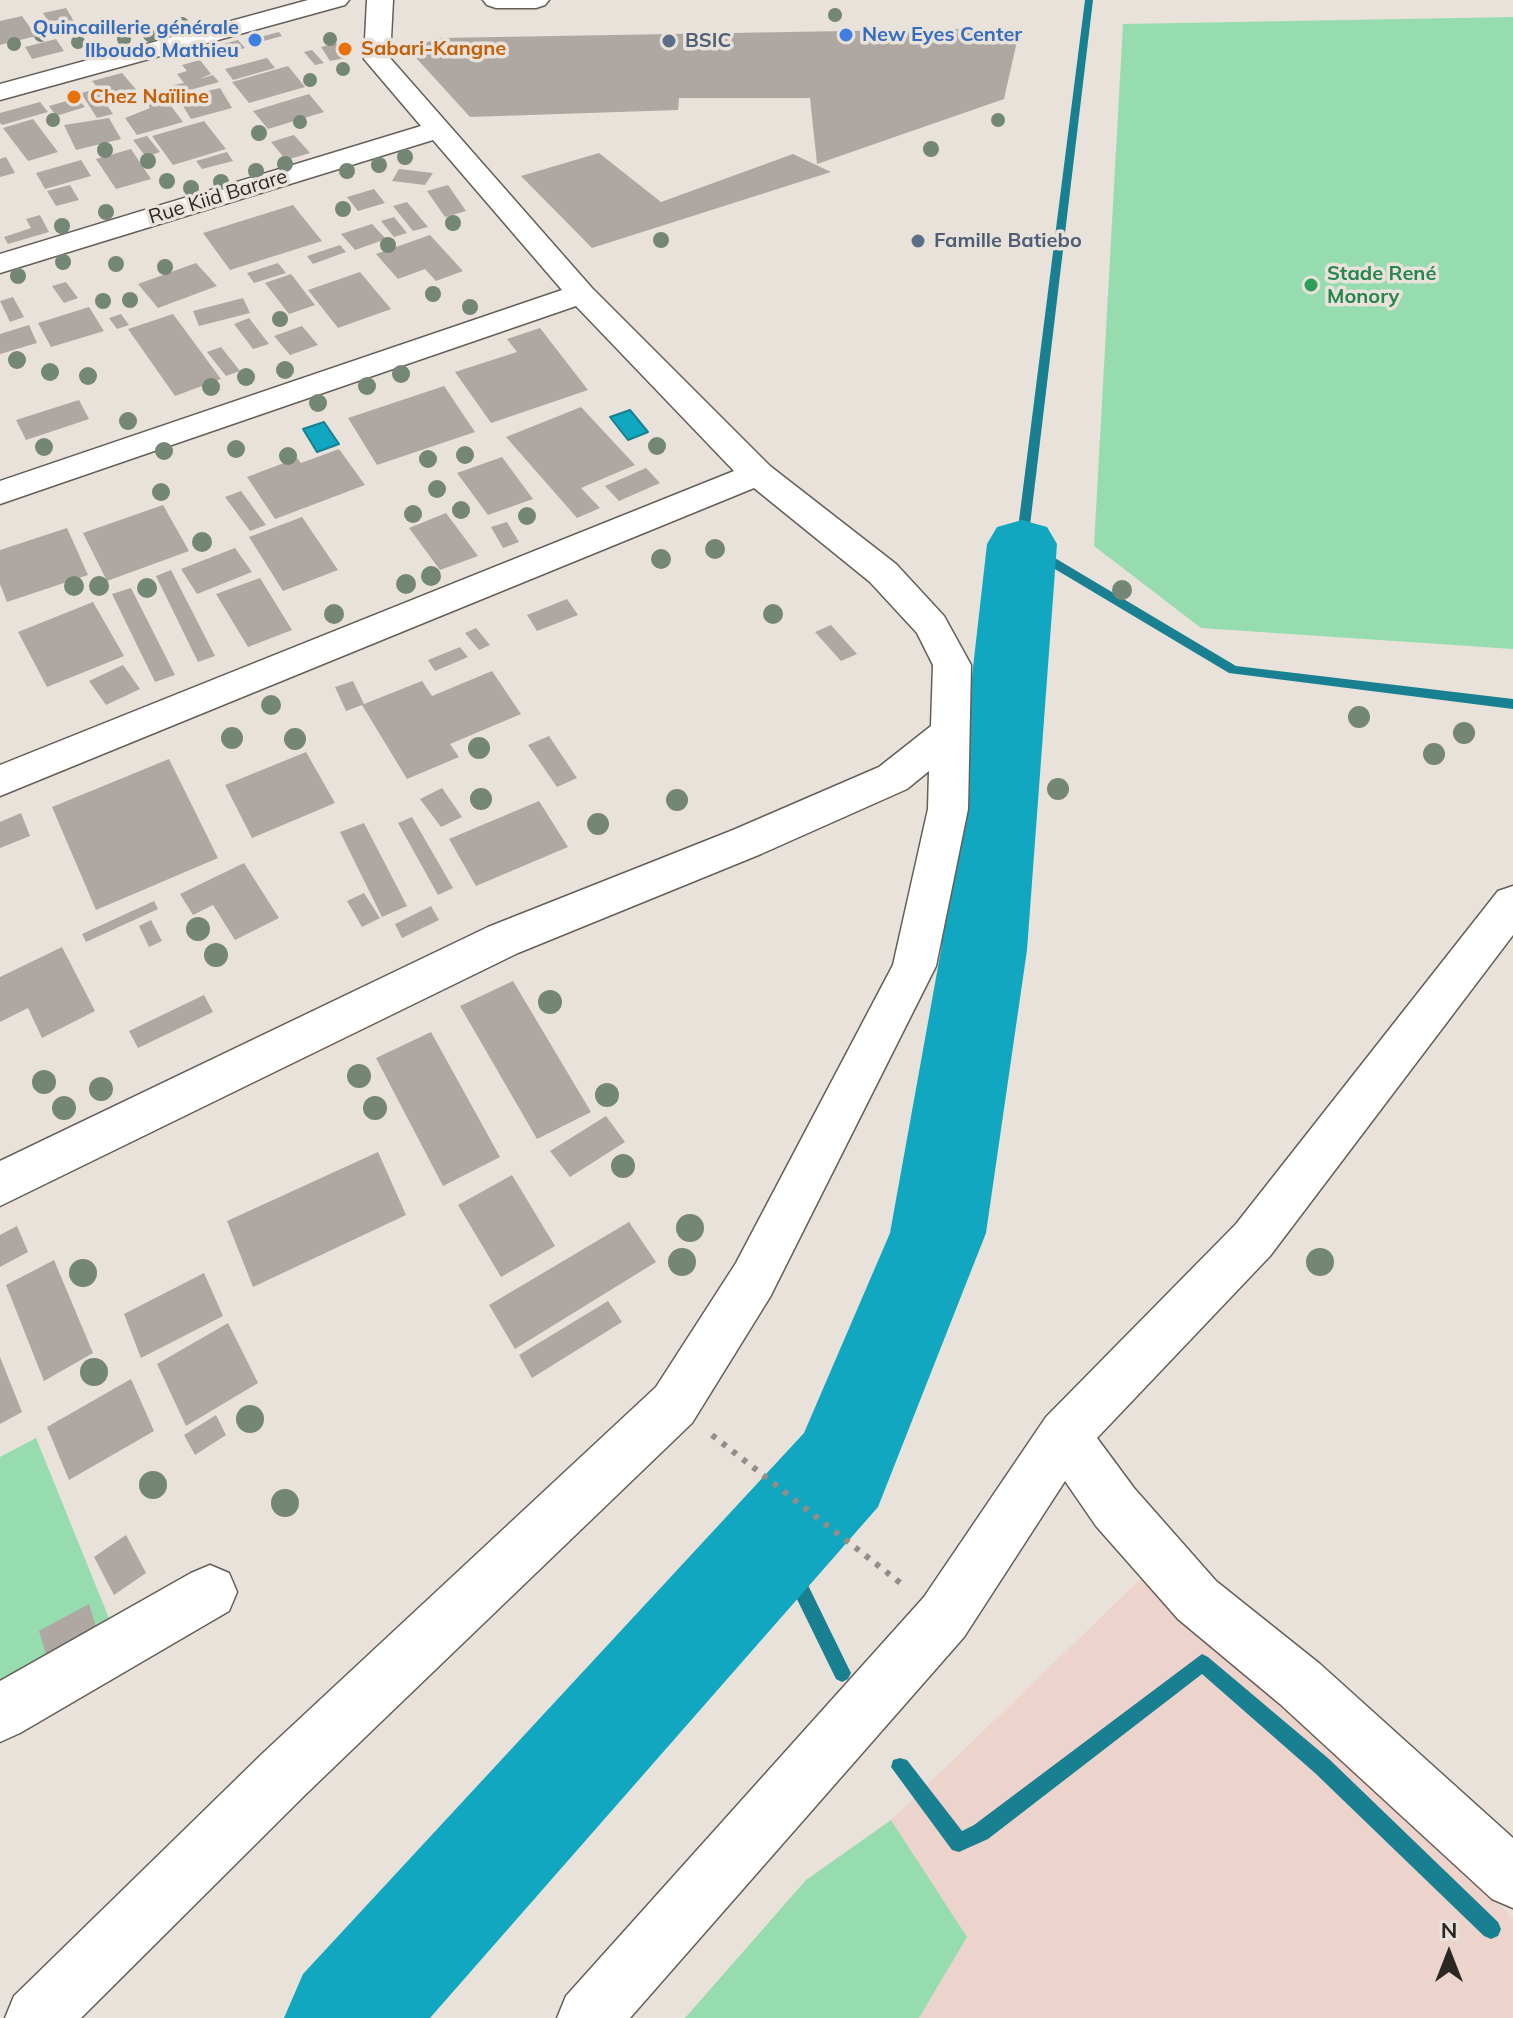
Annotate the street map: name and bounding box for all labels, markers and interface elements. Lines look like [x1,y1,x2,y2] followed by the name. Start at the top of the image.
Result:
[33,16,239,63] place label: Quincaillerie générale Ilboudo Mathieu
[862,23,1022,47] place label: New Eyes Center
[837,26,855,44] marker: New Eyes Center
[685,29,731,53] place label: BSIC
[246,31,264,49] marker: Quincaillerie générale Ilboudo Mathieu
[660,32,678,50] marker: BSIC
[361,37,506,61] place label: Sabari-Kangne
[336,40,354,58] marker: Sabari-Kangne
[90,85,209,109] place label: Chez Naïline
[65,88,83,106] marker: Chez Naïline
[146,165,290,229] street label: Rue Kiid Barare
[934,229,1082,253] place label: Famille Batiebo
[909,232,927,250] marker: Famille Batiebo
[1327,262,1436,309] place label: Stade René Monory
[1302,276,1320,294] marker: Stade René Monory
[1409,1914,1489,1994] north arrow
[1441,1916,1457,1944] text: N

